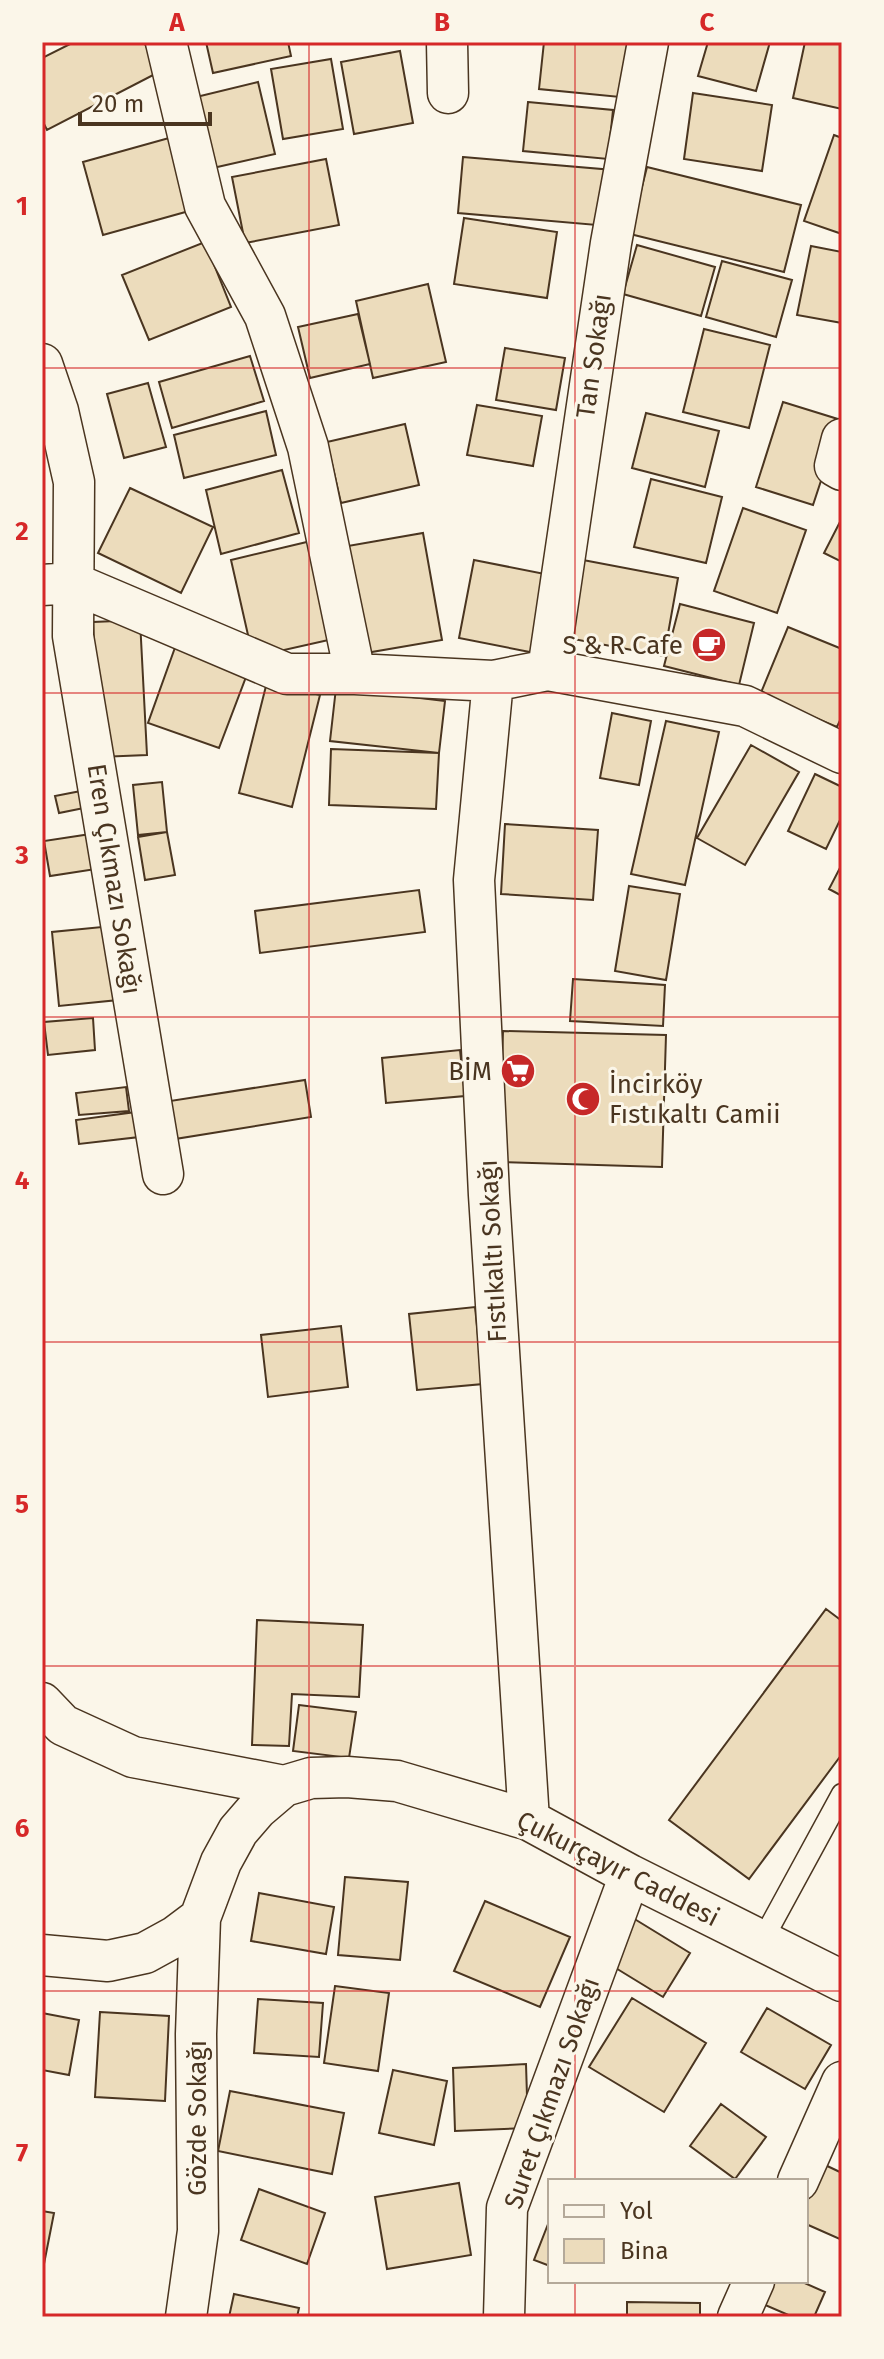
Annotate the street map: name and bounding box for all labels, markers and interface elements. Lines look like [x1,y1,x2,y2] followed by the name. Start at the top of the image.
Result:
[168,7,185,38] text: A
[434,7,450,38] text: B
[700,7,715,38] text: C
[80,76,210,126] scale bar
[92,90,144,118] text: 20 m
[16,191,28,222] text: 1
[570,292,618,420] street label: Tan Sokağı
[15,516,29,547] text: 2
[690,626,728,664] cafe icon: S & R Cafe
[562,630,683,661] place label: S & R Cafe
[80,761,148,997] street label: Eren Çıkmazı Sokağı
[14,840,29,871] text: 3
[499,1052,537,1090] supermarket icon: BİM
[448,1056,492,1087] place label: BİM
[609,1069,780,1130] place label: İncirköy Fıstıkaltı Camii
[564,1080,602,1118] mosque icon: İncirköy Fıstıkaltı Camii
[473,1159,513,1343] street label: Fıstıkaltı Sokağı
[15,1165,30,1196] text: 4
[15,1489,29,1520] text: 5
[512,1805,724,1933] street label: Çukurçayır Caddesi
[15,1813,30,1844] text: 6
[498,1973,606,2213] street label: Suret Çıkmazı Sokağı
[182,2040,213,2196] street label: Gözde Sokağı
[16,2138,28,2169] text: 7
[548,2179,808,2283] legend
[620,2197,653,2225] text: Yol
[620,2237,668,2265] text: Bina

